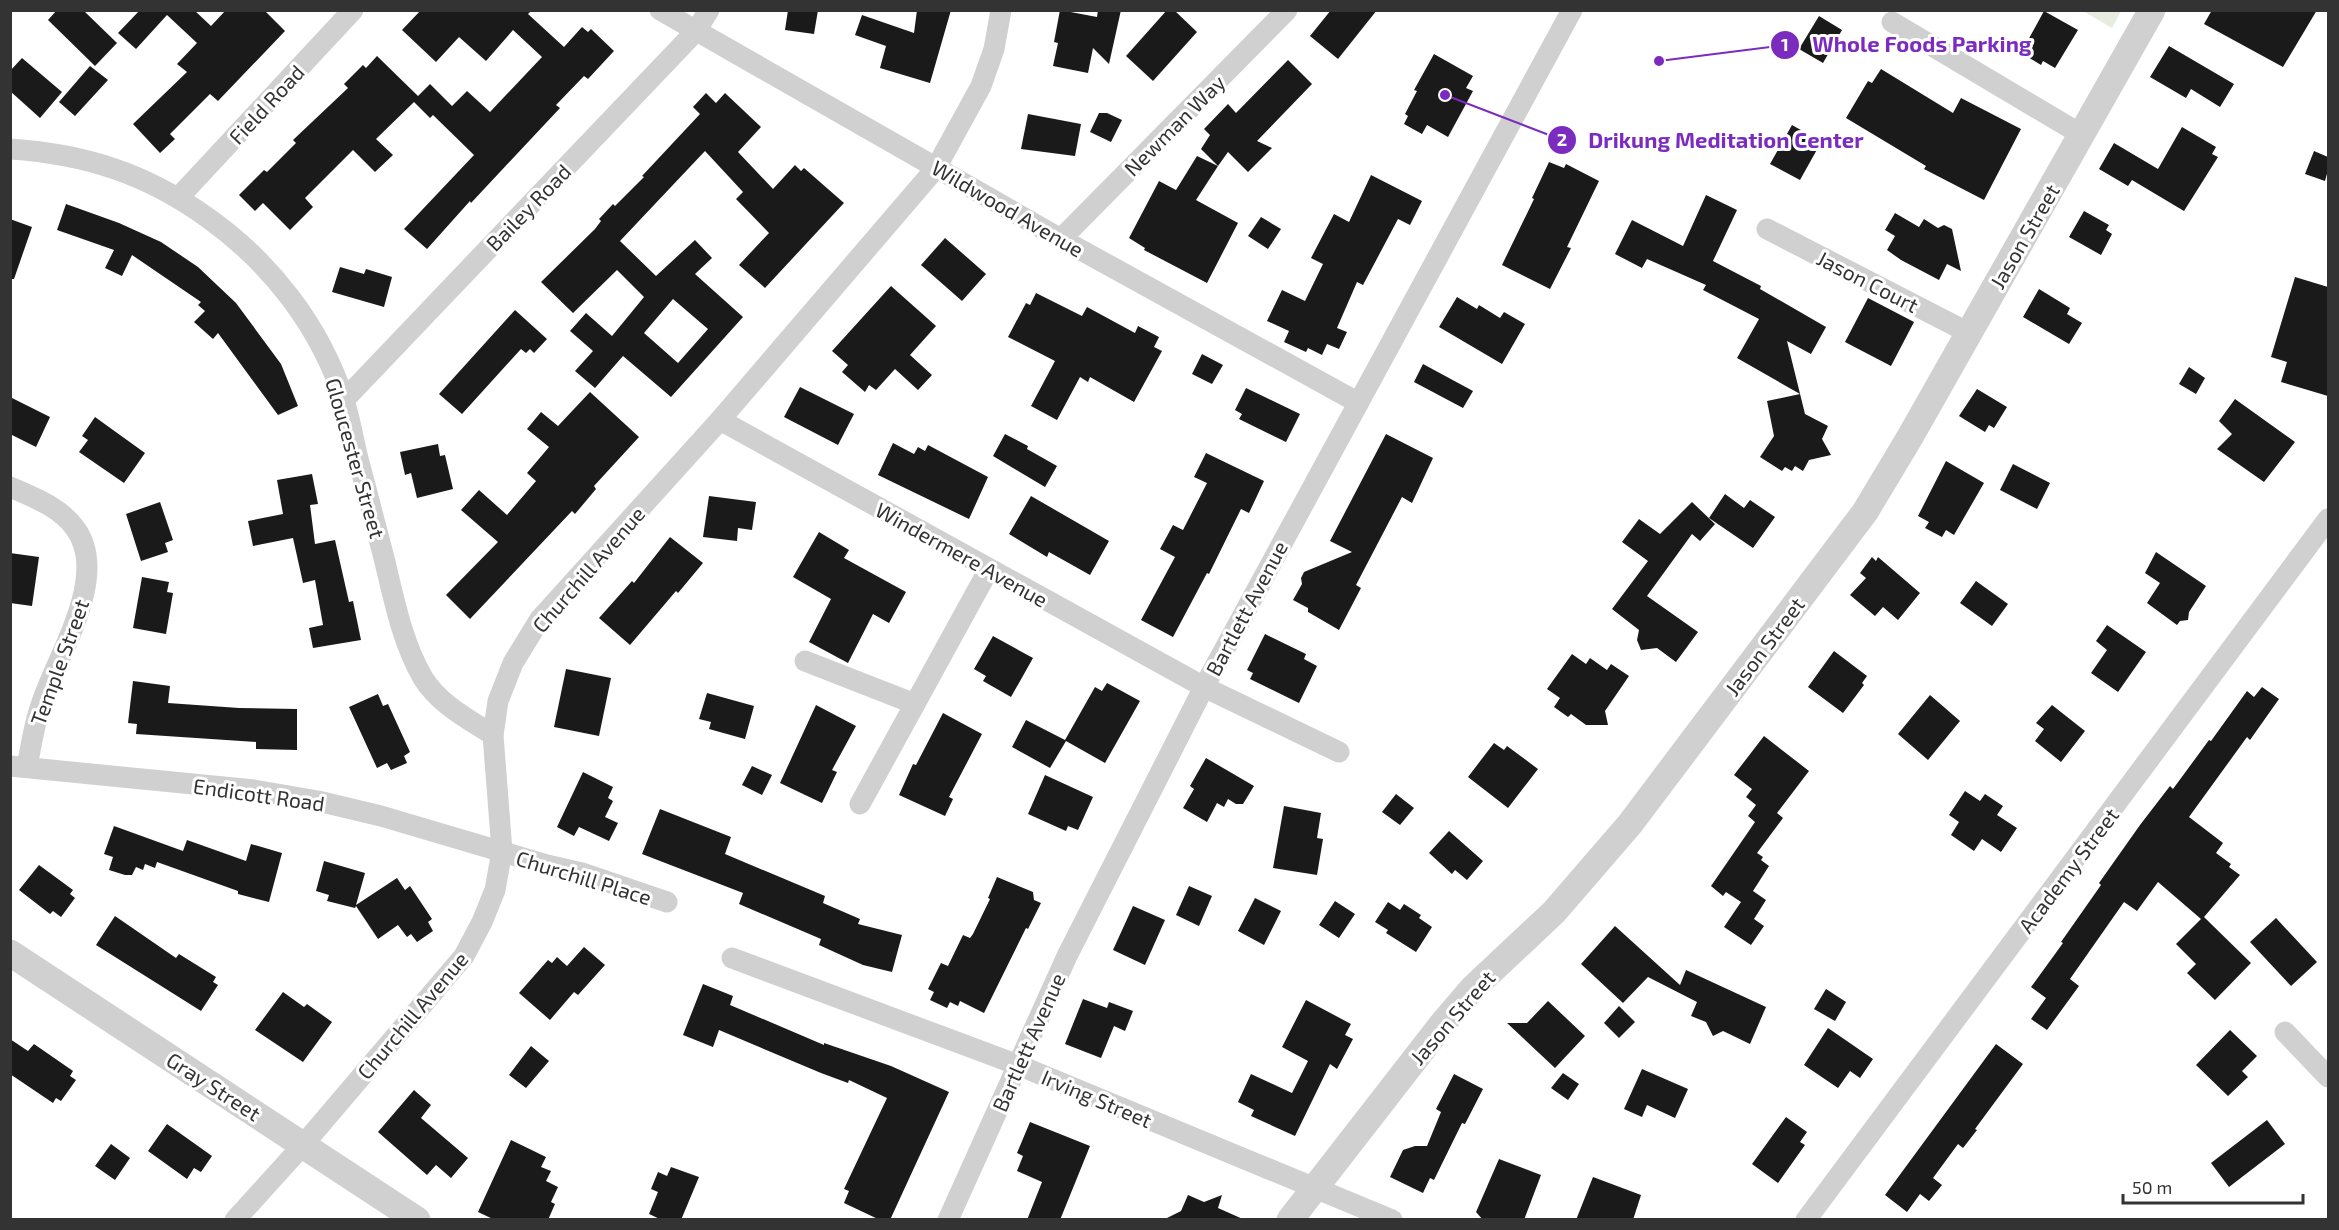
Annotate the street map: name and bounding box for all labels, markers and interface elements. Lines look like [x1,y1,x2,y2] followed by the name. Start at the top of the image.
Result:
[1770,25,2043,65] callout: Whole Foods Parking
[1812,30,2032,56] text: Whole Foods Parking
[1781,33,1789,55] text: 1
[223,59,309,149] street label: Field Road
[1118,69,1230,181] street label: Newman Way
[1547,120,1876,160] callout: Drikung Meditation Center
[1588,126,1864,152] text: Drikung Meditation Center
[1557,128,1567,150] text: 2
[928,154,1088,262] street label: Wildwood Avenue
[480,158,576,256] street label: Bailey Road
[1984,179,2064,293] street label: Jason Street
[1813,245,1923,317] street label: Jason Court
[321,375,391,541] street label: Gloucester Street
[872,496,1052,612] street label: Windermere Avenue
[527,501,649,637] street label: Churchill Avenue
[1200,536,1292,680] street label: Bartlett Avenue
[1719,592,1809,700] street label: Jason Street
[25,596,93,728] street label: Temple Street
[192,772,326,816] street label: Endicott Road
[2013,802,2123,938] street label: Academy Street
[513,845,655,909] street label: Churchill Place
[351,946,473,1084] street label: Churchill Avenue
[1404,965,1500,1069] street label: Jason Street
[986,969,1070,1115] street label: Bartlett Avenue
[162,1046,266,1126] street label: Gray Street
[1038,1064,1156,1132] street label: Irving Street
[2123,1167,2303,1205] scale bar
[2132,1176,2172,1198] text: 50 m

